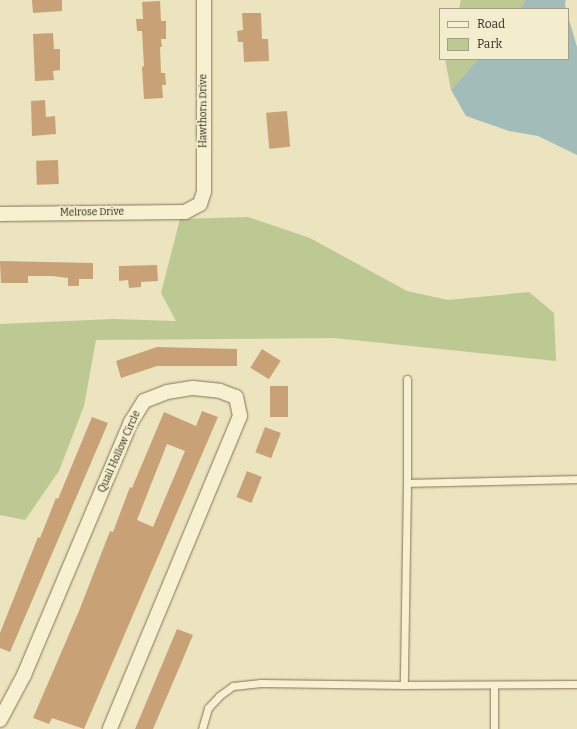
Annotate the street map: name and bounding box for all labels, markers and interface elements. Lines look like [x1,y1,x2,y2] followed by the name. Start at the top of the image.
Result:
[439,8,569,60] legend
[477,17,505,31] text: Road
[477,37,502,51] text: Park
[198,74,210,148] street label: Hawthorn Drive
[60,206,124,220] street label: Melrose Drive
[97,409,143,495] street label: Quail Hollow Circle

